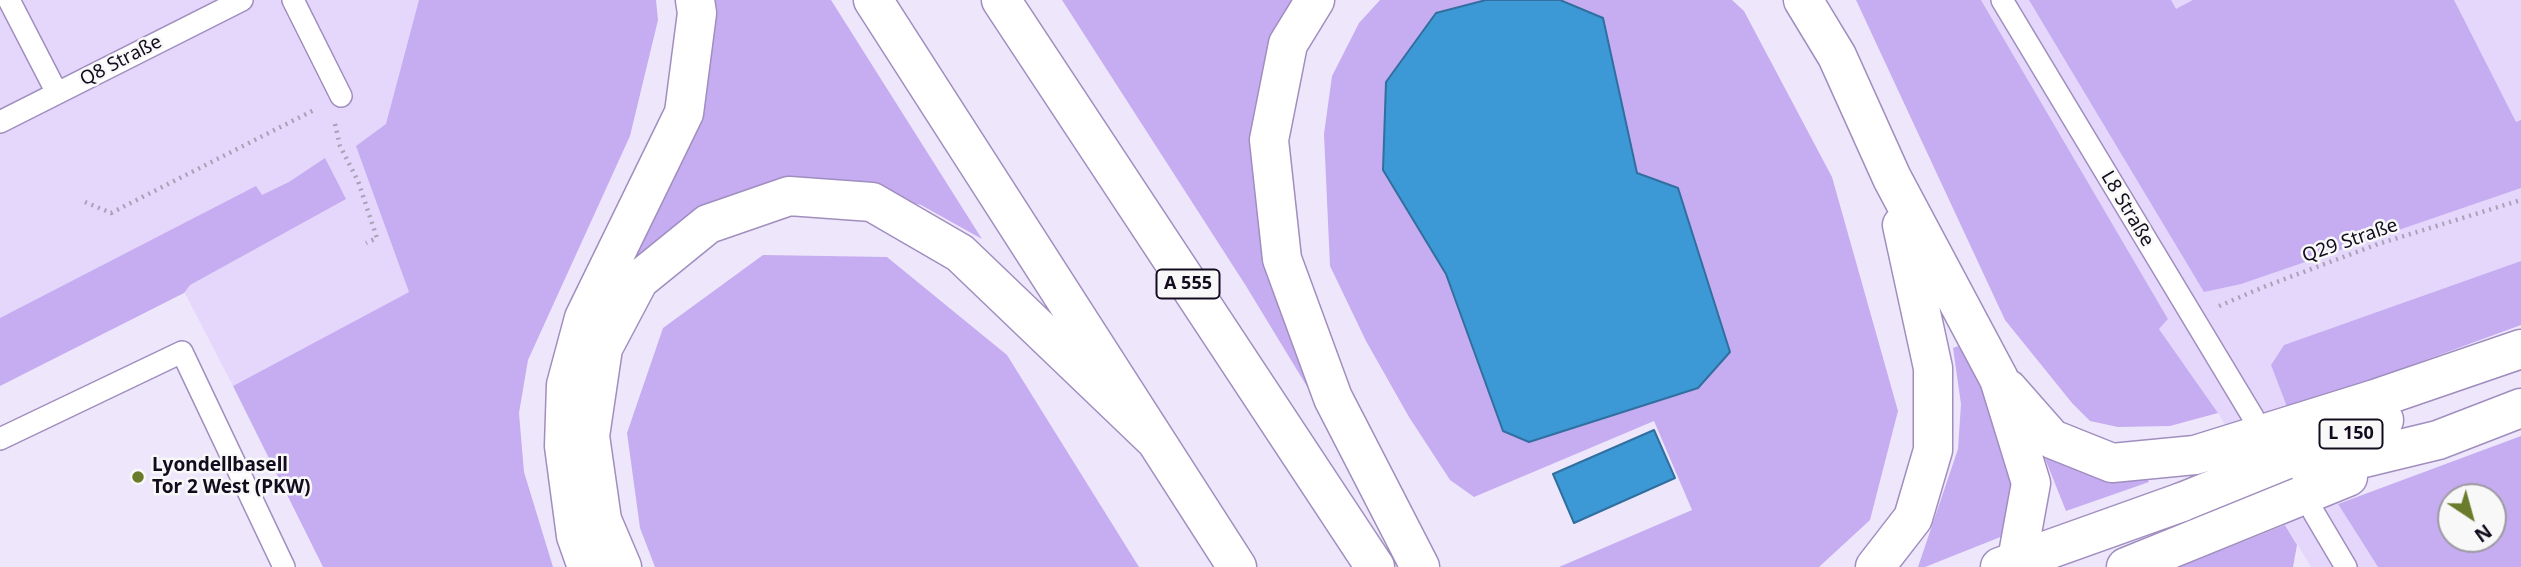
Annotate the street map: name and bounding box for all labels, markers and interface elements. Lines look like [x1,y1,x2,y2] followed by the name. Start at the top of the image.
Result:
[76,31,166,91] street label: Q8 Straße
[2096,167,2158,251] street label: L8 Straße
[2299,214,2401,268] street label: Q29 Straße
[1156,270,1220,298] road number: A 555
[2320,420,2382,448] road number: L 150
[152,455,310,499] place label: Lyondellbasell Tor 2 West (PKW)
[130,469,146,485] marker: Lyondellbasell Tor 2 West (PKW)
[2437,483,2507,553] north arrow
[2469,518,2497,548] text: N

